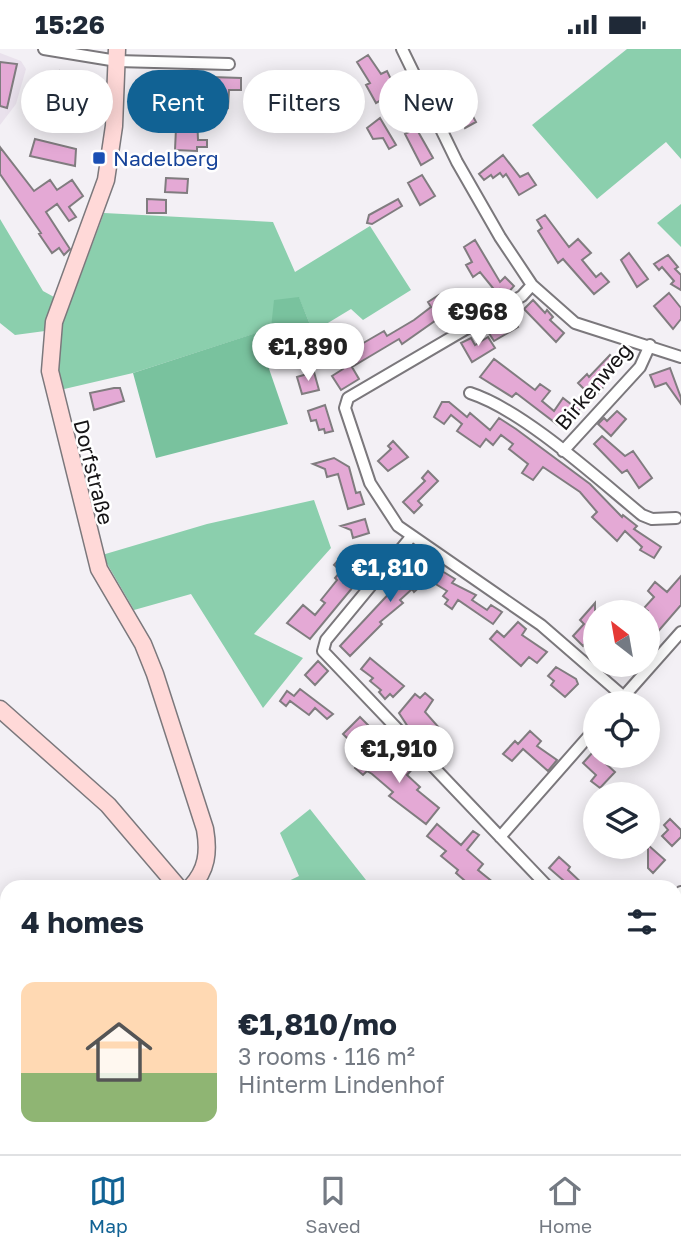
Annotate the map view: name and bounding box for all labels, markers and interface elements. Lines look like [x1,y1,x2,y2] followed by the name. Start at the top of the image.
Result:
[35,9,105,40] text: 15:26
[21,70,113,133] chip: Buy
[127,70,229,133] chip: Rent
[243,70,365,133] chip: Filters
[379,70,478,133] chip: New
[113,145,219,171] place label: Nadelberg
[91,150,107,166] marker: Nadelberg
[437,289,519,348] pin: €968
[448,297,508,325] text: €968
[251,323,365,383] pin: €1,890
[268,332,348,360] text: €1,890
[549,337,637,435] street label: Birkenweg
[68,417,120,527] street label: Dorfstraße
[333,545,447,604] pin: €1,810
[352,553,428,581] text: €1,810
[583,600,660,677] north arrow
[583,600,660,859] map controls
[583,691,660,768] button: locate
[342,725,456,785] pin: €1,910
[361,734,437,762] text: €1,910
[583,782,660,859] button: layers
[623,903,661,941] icon: filters
[21,904,144,940] text: 4 homes
[238,1006,397,1042] text: €1,810/mo
[77,1010,161,1094] icon: home
[238,1042,415,1070] text: 3 rooms · 116 m²
[238,1070,444,1098] text: Hinterm Lindenhof
[89,1172,128,1237] tab: Map
[305,1172,361,1237] tab: Saved
[538,1172,592,1237] tab: Home

